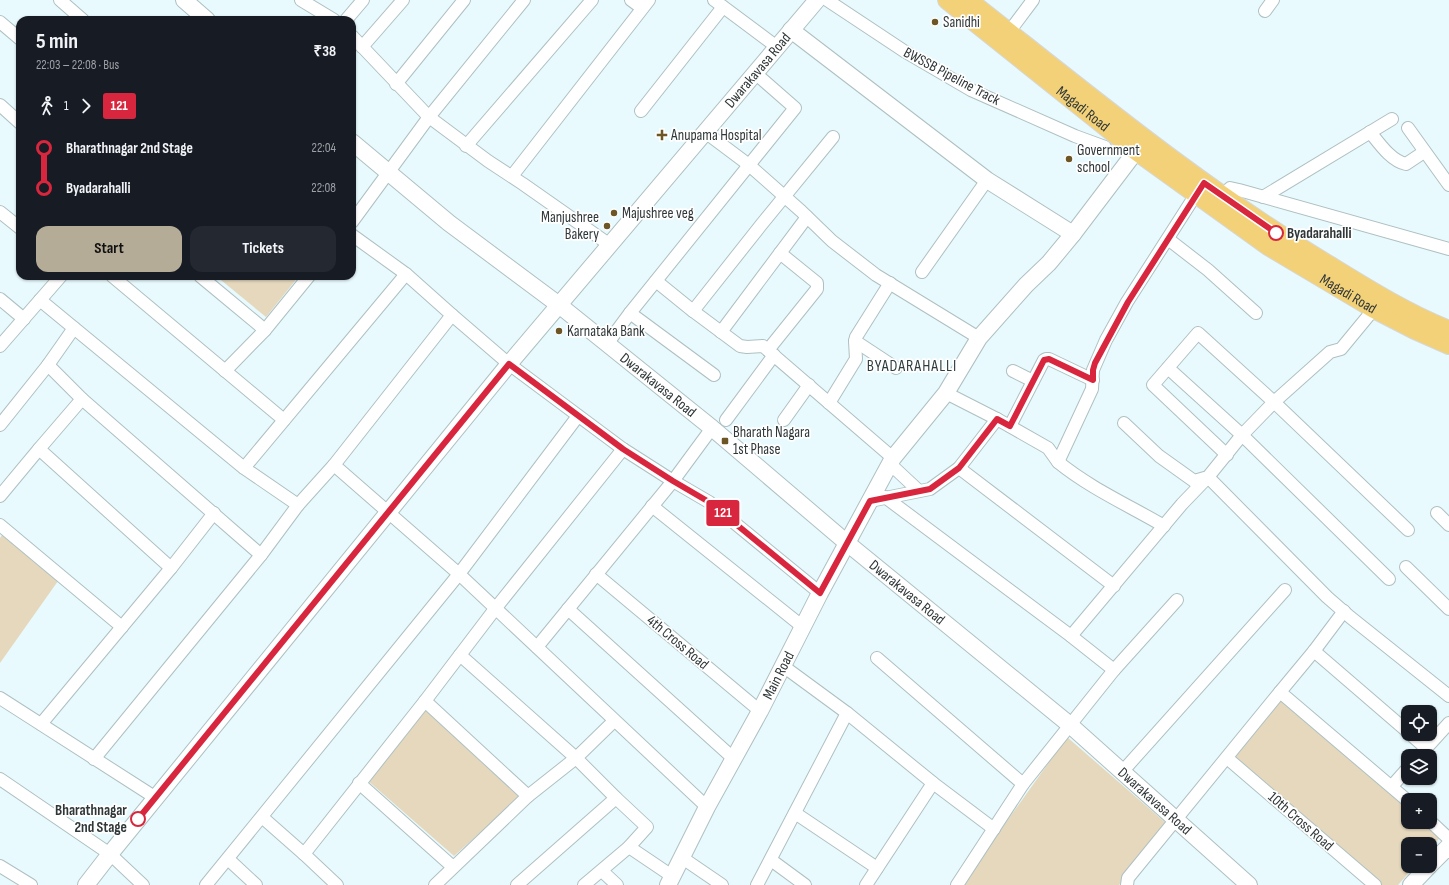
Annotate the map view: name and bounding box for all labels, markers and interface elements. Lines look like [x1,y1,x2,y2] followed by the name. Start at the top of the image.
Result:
[943,13,980,32] place label: Sanidhi
[930,17,940,27] marker: Sanidhi
[36,28,78,55] text: 5 min
[721,29,795,112] street label: Dwarakavasa Road
[314,42,336,61] text: ₹38
[900,43,1004,110] street label: BWSSB Pipeline Track
[36,57,119,73] text: 22:03 – 22:08 · Bus
[1052,82,1113,136] street label: Magadi Road
[36,95,58,117] icon: walk
[75,95,97,117] icon: forward
[111,97,128,114] text: 121
[64,98,69,114] text: 1
[670,126,761,145] place label: Anupama Hospital
[656,129,668,141] marker: Anupama Hospital
[66,139,193,158] text: Bharathnagar 2nd Stage
[312,140,336,156] text: 22:04
[1077,141,1140,177] place label: Government school
[1064,154,1074,164] marker: Government school
[66,179,131,198] text: Byadarahalli
[311,180,336,196] text: 22:08
[622,204,694,223] place label: Majushree veg
[541,208,599,244] place label: Manjushree Bakery
[609,208,619,218] marker: Majushree veg
[602,221,612,231] marker: Manjushree Bakery
[1287,224,1352,243] place label: Byadarahalli
[1268,225,1284,241] marker: Byadarahalli
[36,226,182,272] button: Start
[190,226,336,272] button: Tickets
[1316,270,1380,318] street label: Magadi Road
[567,322,645,341] place label: Karnataka Bank
[554,326,564,336] marker: Karnataka Bank
[616,349,700,422] street label: Dwarakavasa Road
[867,357,957,376] district label: BYADARAHALLI
[733,423,810,459] place label: Bharath Nagara 1st Phase
[720,436,730,446] marker: Bharath Nagara 1st Phase
[700,500,746,526] line badge: 121
[714,504,732,521] text: 121
[865,556,949,629] street label: Dwarakavasa Road
[643,611,713,674] street label: 4th Cross Road
[759,648,799,703] street label: Main Road
[1401,705,1437,873] map controls
[1401,705,1437,741] button: locate
[1401,749,1437,785] button: layers
[1114,763,1195,839] street label: Dwarakavasa Road
[1264,788,1337,855] street label: 10th Cross Road
[1401,793,1437,829] button: +
[55,801,127,837] place label: Bharathnagar 2nd Stage
[130,811,146,827] marker: Bharathnagar 2nd Stage
[1401,837,1437,873] button: −

